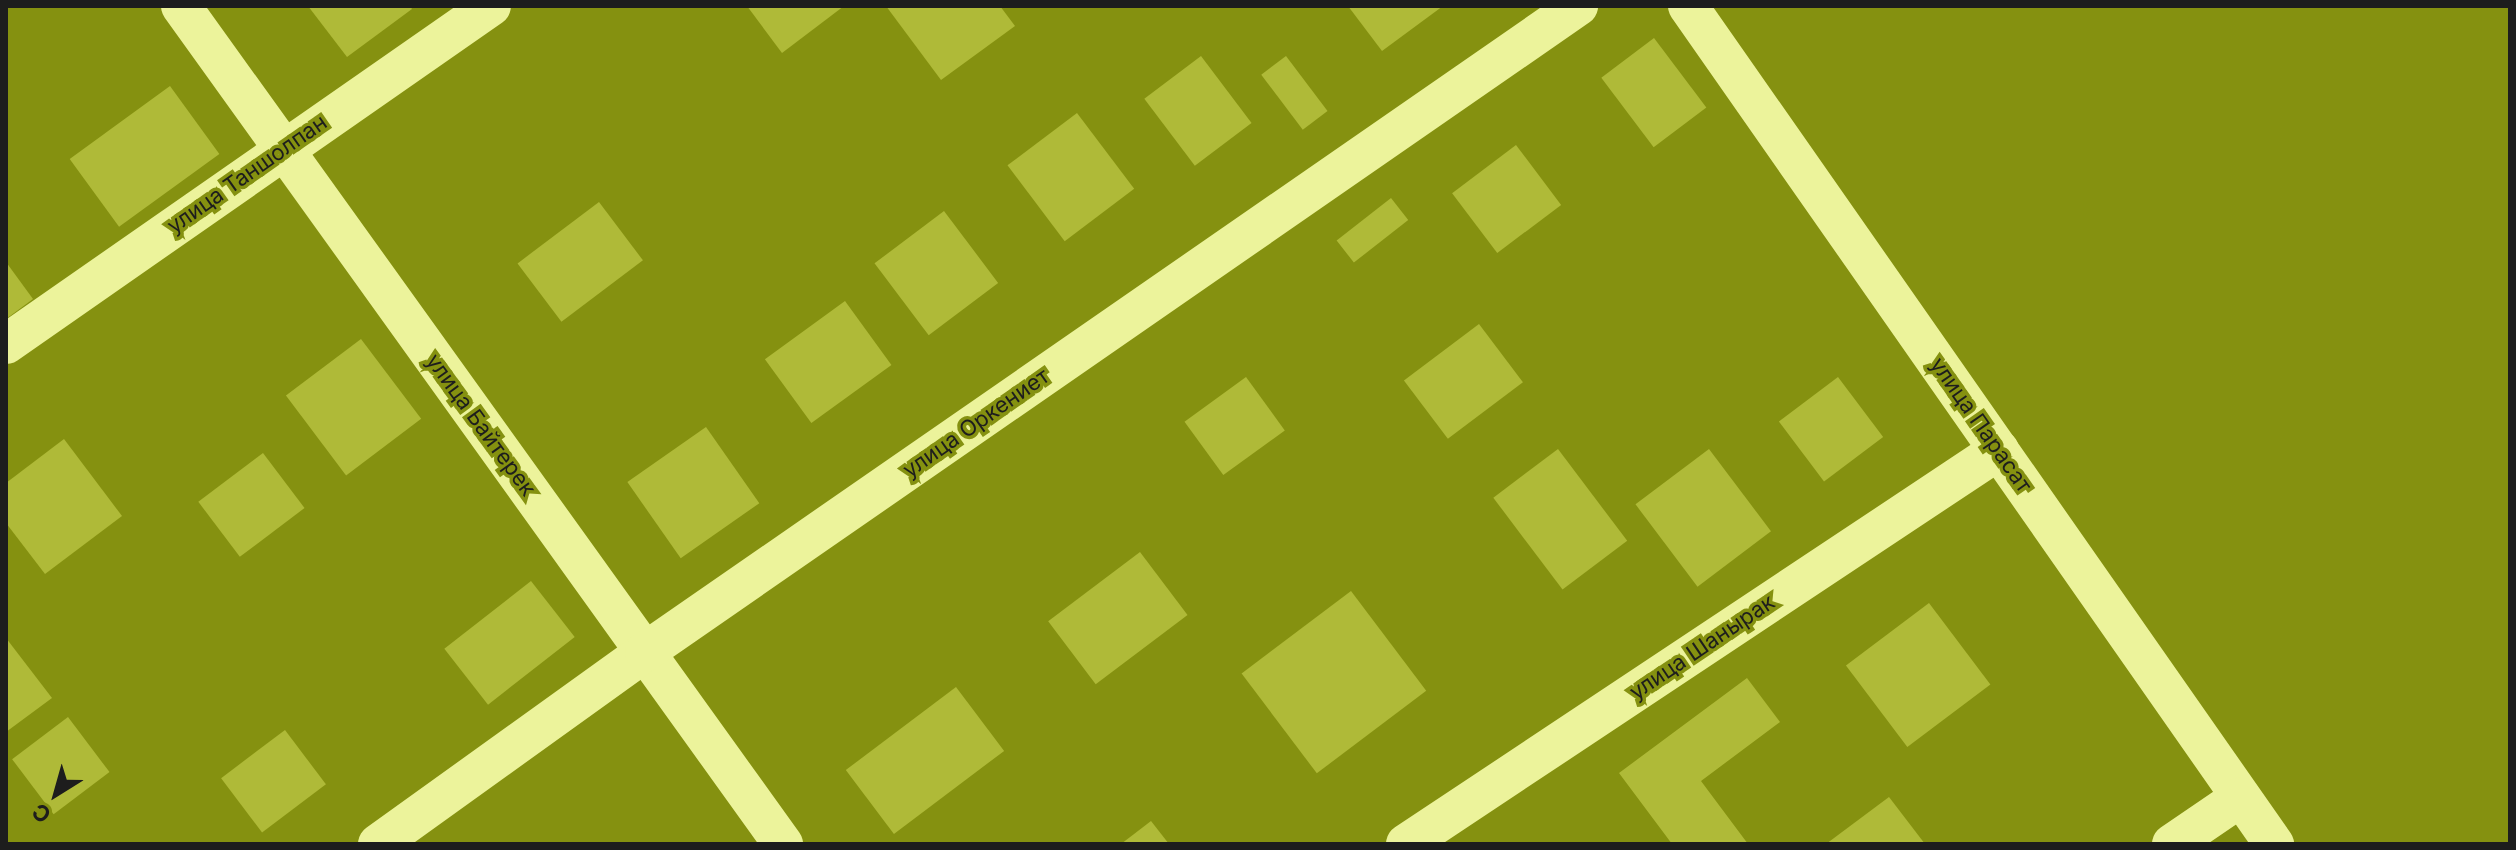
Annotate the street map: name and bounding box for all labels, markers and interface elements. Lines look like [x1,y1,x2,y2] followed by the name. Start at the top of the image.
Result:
[162,109,332,239] street label: улица Таншолпан
[421,349,541,501] street label: улица Байтерек
[1925,352,2037,498] street label: улица Парасат
[898,363,1054,483] street label: улица Оркениет
[1624,589,1780,705] street label: улица Шанырак
[16,754,96,834] north arrow
[27,798,56,828] text: С

